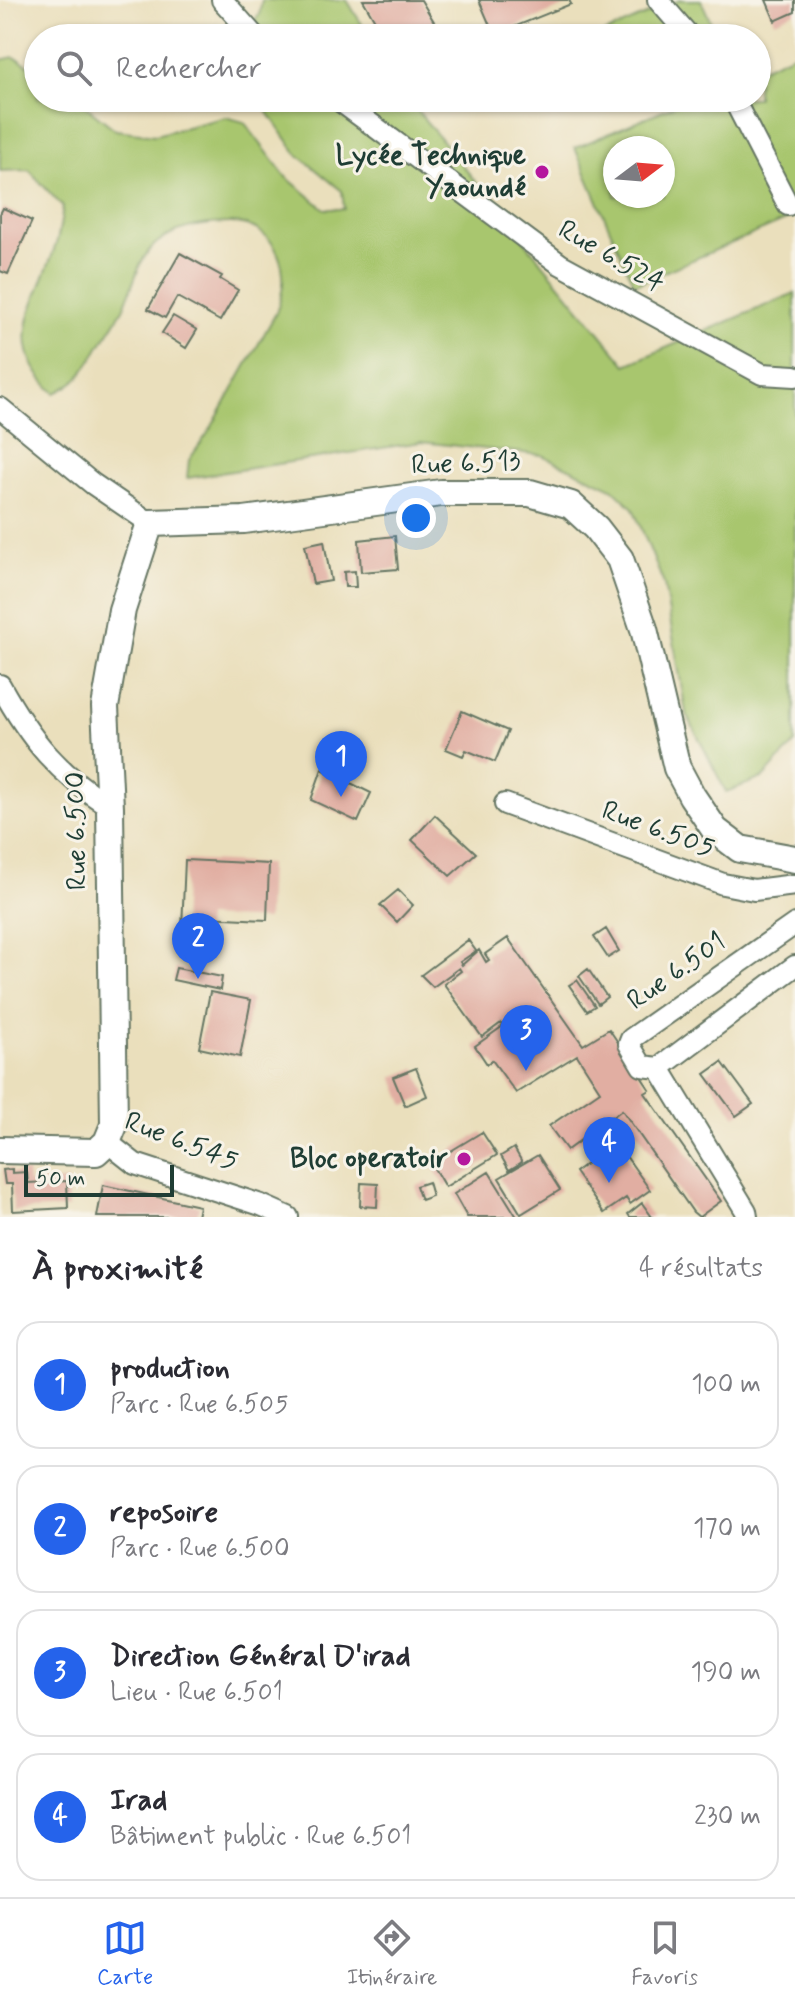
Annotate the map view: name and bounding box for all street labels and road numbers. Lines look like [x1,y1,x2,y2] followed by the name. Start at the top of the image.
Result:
[551,212,671,302] street label: Rue 6.524
[411,444,521,484] street label: Rue 6.513
[57,771,97,891] street label: Rue 6.500
[596,792,720,868] street label: Rue 6.505
[620,924,734,1020] street label: Rue 6.501
[119,1103,243,1181] street label: Rue 6.545

